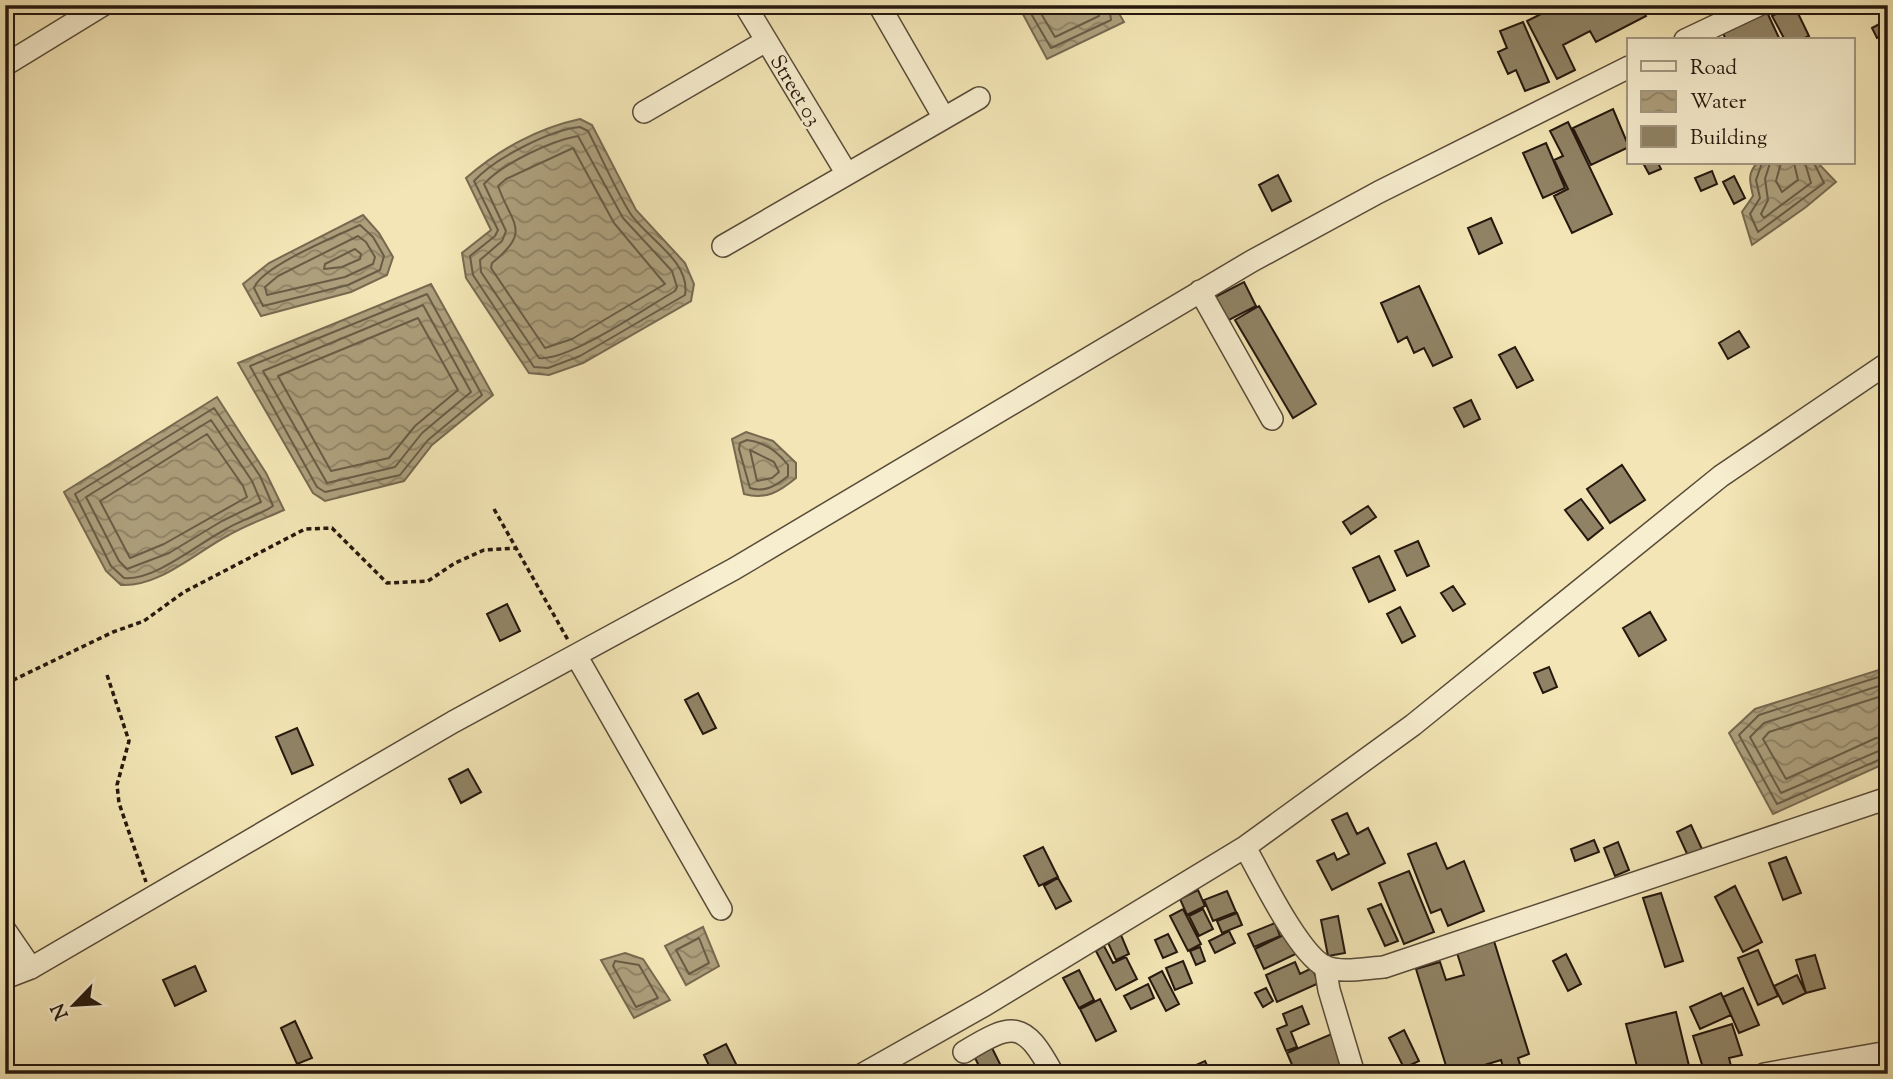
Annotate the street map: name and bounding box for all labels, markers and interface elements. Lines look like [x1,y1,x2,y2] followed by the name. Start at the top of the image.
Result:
[1627,38,1854,164] legend
[761,50,827,132] street label: Street 03
[1690,54,1737,84] text: Road
[1690,88,1747,118] text: Water
[1690,124,1767,154] text: Building
[38,970,108,1040] north arrow
[45,999,76,1024] text: N

